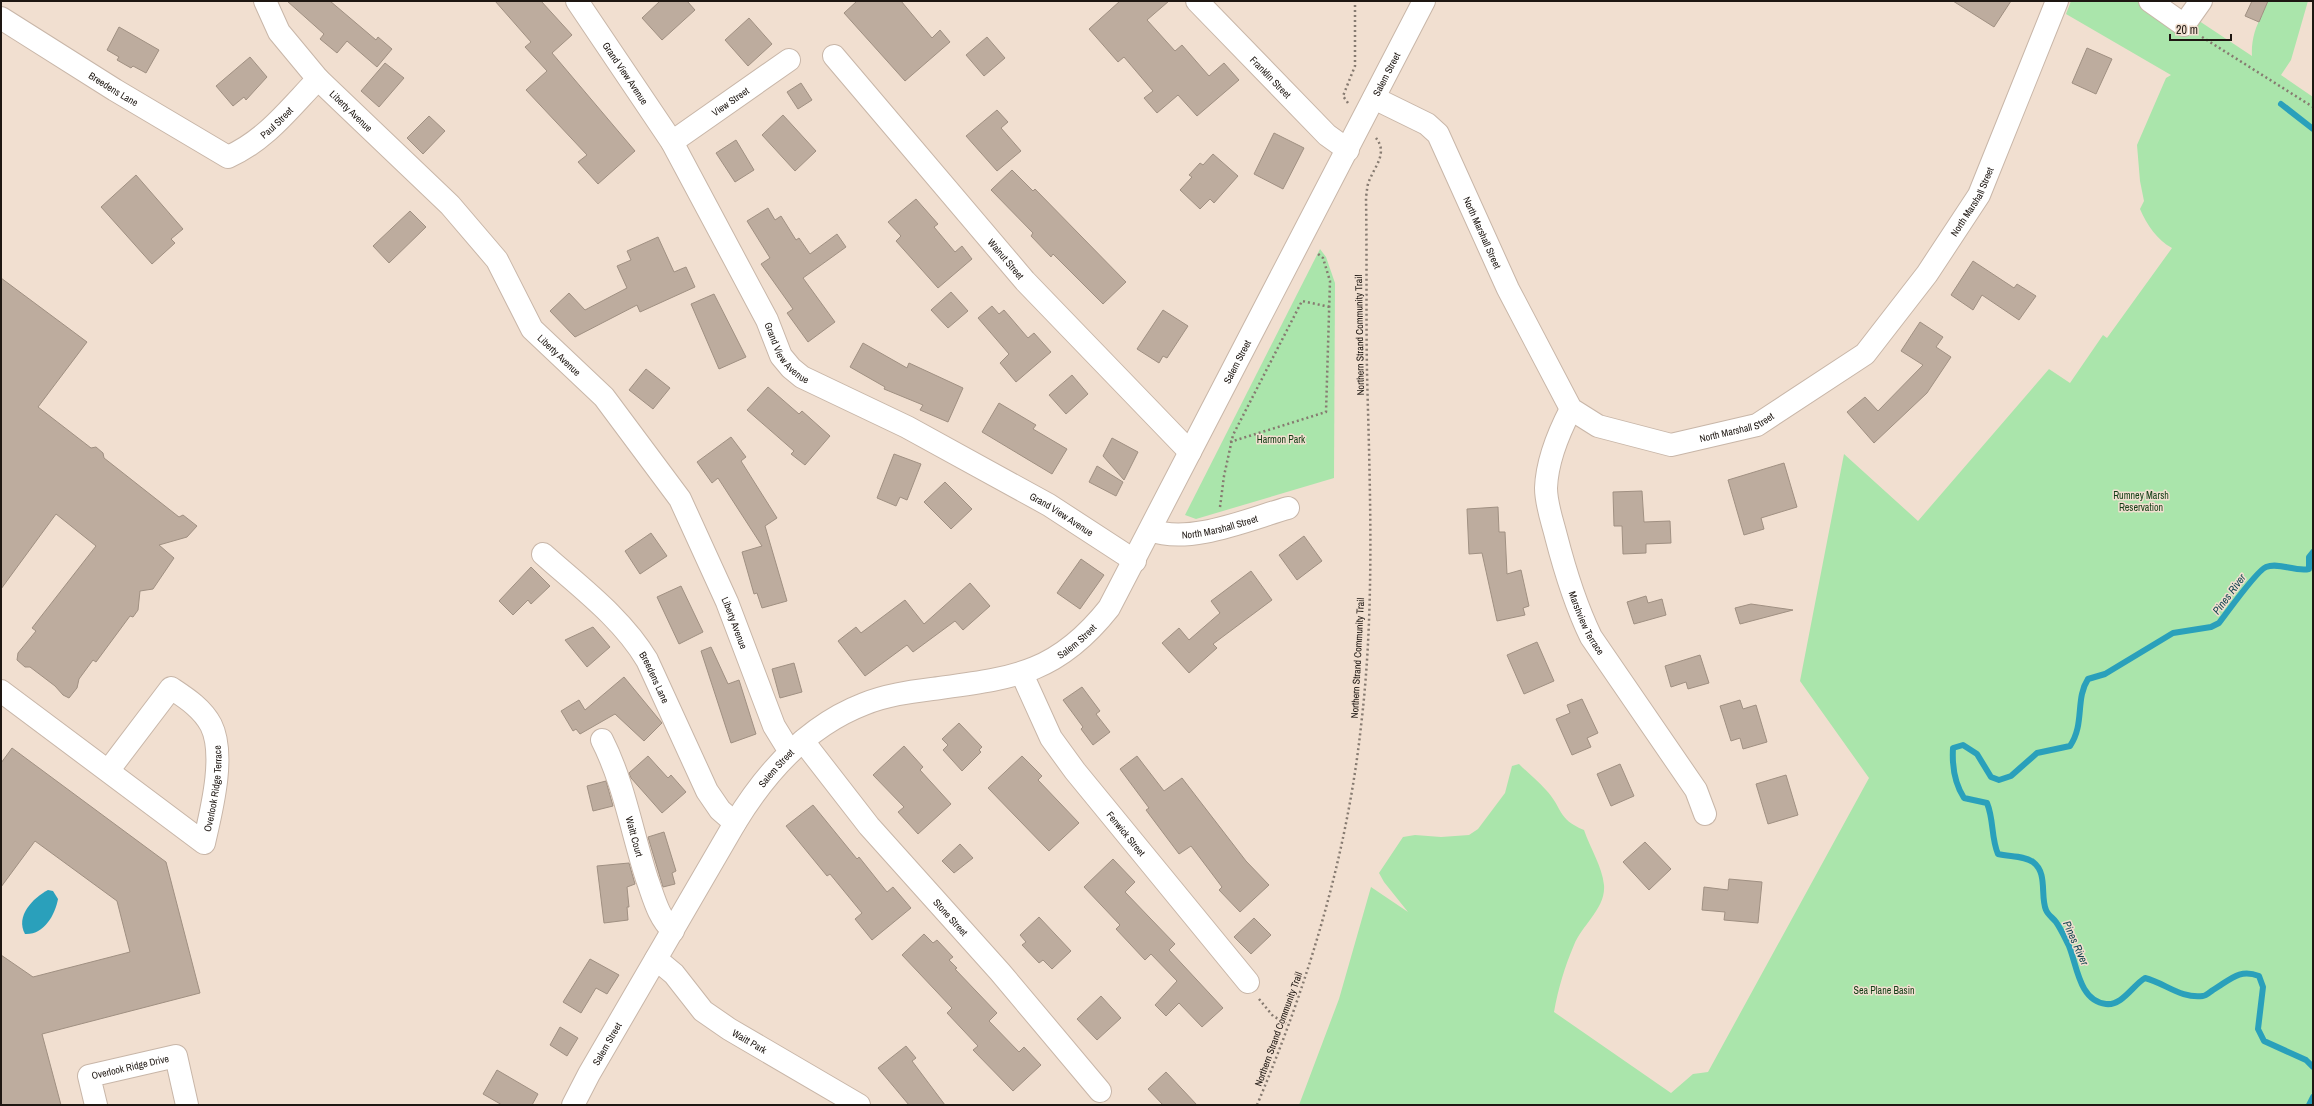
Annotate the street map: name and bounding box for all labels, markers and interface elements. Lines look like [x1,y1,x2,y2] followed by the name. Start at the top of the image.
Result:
[2170,16,2231,42] scale bar
[2176,22,2198,38] text: 20 m
[599,40,651,108] street label: Grand View Avenue
[1370,50,1404,98] street label: Salem Street
[1247,54,1294,102] street label: Franklin Street
[86,69,141,110] street label: Breedens Lane
[709,84,752,119] street label: View Street
[327,87,375,135] street label: Liberty Avenue
[258,104,296,142] street label: Paul Street
[1948,165,1997,239] street label: North Marshall Street
[1460,195,1504,271] street label: North Marshall Street
[985,236,1027,283] street label: Walnut Street
[1352,274,1367,395] street label: Northern Strand Community Trail
[762,320,811,387] street label: Grand View Avenue
[535,332,584,379] street label: Liberty Avenue
[1221,337,1254,386] street label: Salem Street
[1698,409,1777,445] street label: North Marshall Street
[1257,433,1306,446] park label: Harmon Park
[2113,489,2169,514] park label: Rumney Marsh Reservation
[1027,490,1096,539] street label: Grand View Avenue
[1181,512,1260,542] street label: North Marshall Street
[2209,570,2249,617] water label: Pines River
[1566,589,1607,658] street label: Marshview Terrace
[719,595,750,651] street label: Liberty Avenue
[1348,597,1367,719] street label: Northern Strand Community Trail
[1055,621,1100,662] street label: Salem Street
[636,649,672,706] street label: Breedens Lane
[201,744,224,833] street label: Overlook Ridge Terrace
[756,746,797,790] street label: Salem Street
[1104,809,1149,860] street label: Fenwick Street
[623,815,646,859] street label: Waitt Court
[930,896,971,939] street label: Stone Street
[2060,919,2092,968] water label: Pines River
[1252,970,1305,1088] street label: Northern Strand Community Trail
[1853,984,1915,997] park label: Sea Plane Basin
[590,1019,625,1068] street label: Salem Street
[730,1026,770,1057] street label: Waitt Park
[90,1052,171,1082] street label: Overlook Ridge Drive

